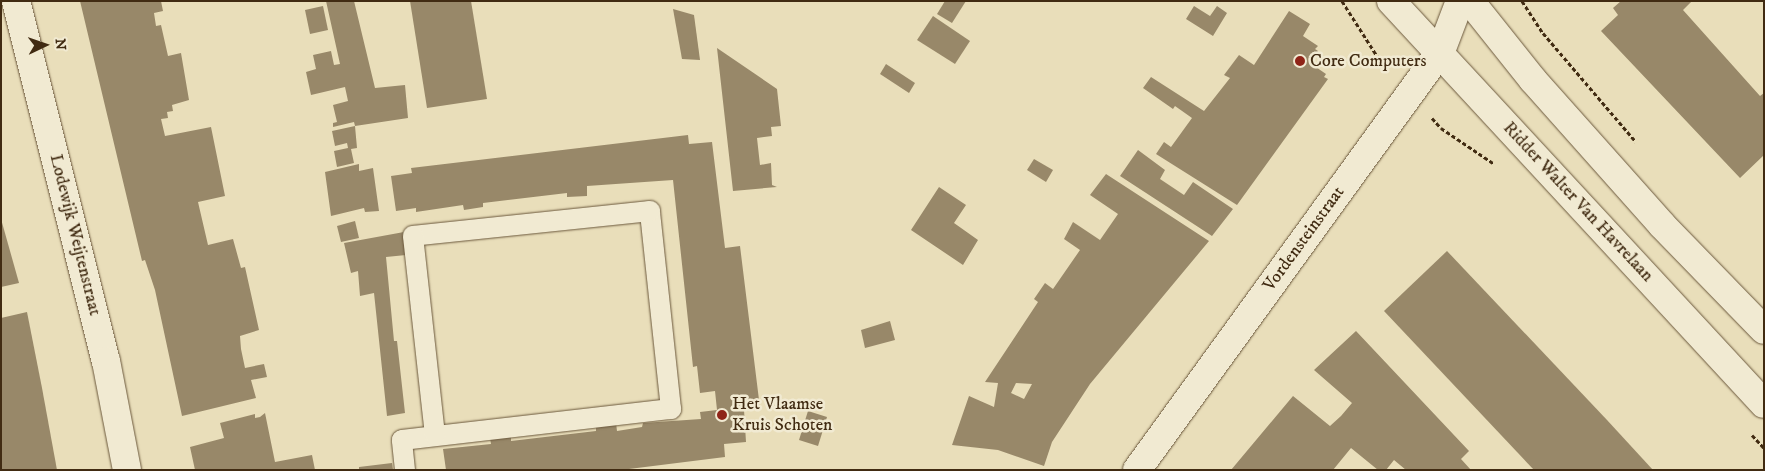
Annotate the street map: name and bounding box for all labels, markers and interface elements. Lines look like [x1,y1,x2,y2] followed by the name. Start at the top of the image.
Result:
[20,20,70,70] north arrow
[51,38,69,50] text: N
[1310,50,1427,72] place label: Core Computers
[1294,55,1306,67] marker: Core Computers
[1498,118,1658,286] street label: Ridder Walter Van Havrelaan
[44,152,106,318] street label: Lodewijk Weijtenstraat
[1259,182,1349,296] street label: Vordensteinstraat
[732,394,832,436] place label: Het Vlaamse Kruis Schoten
[716,409,728,421] marker: Het Vlaamse Kruis Schoten

